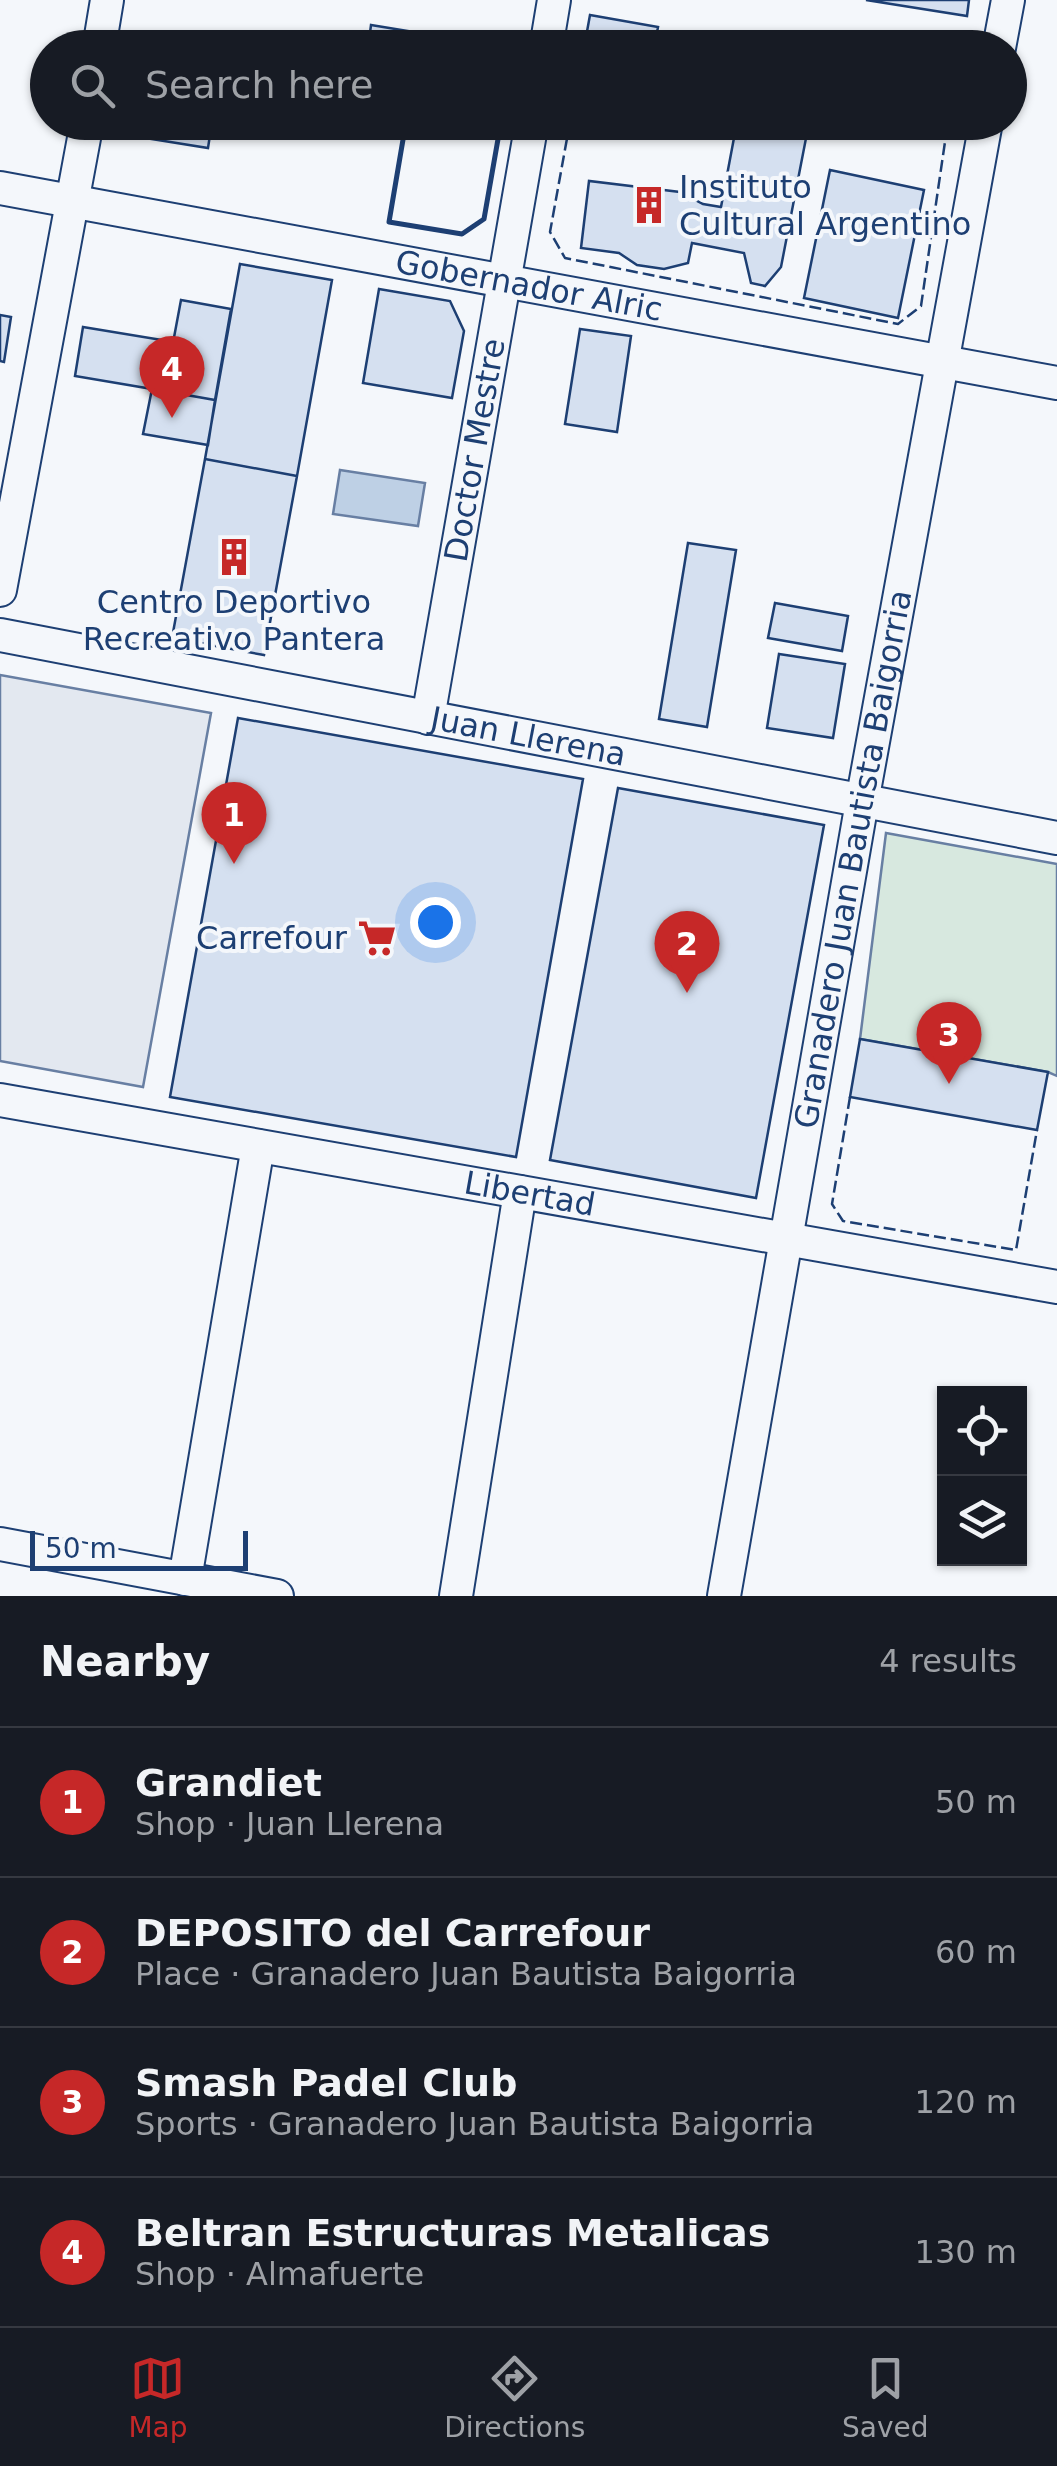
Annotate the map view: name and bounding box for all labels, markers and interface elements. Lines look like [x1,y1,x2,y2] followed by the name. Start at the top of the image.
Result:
[30,30,1027,140] search box
[65,58,120,113] icon: search
[145,63,373,107] text: Search here
[679,168,971,243] place label: Instituto Cultural Argentino
[628,184,670,226] building icon: Instituto Cultural Argentino
[393,242,666,329] street label: Gobernador Alric
[140,336,204,418] pin: 4
[437,336,513,565] street label: Doctor Mestre
[213,536,255,578] building icon: Centro Deportivo Recreativo Pantera
[83,583,385,658] place label: Centro Deportivo Recreativo Pantera
[787,587,919,1131] street label: Granadero Juan Bautista Baigorria
[425,699,629,774] street label: Juan Llerena
[202,782,266,864] pin: 1
[410,897,461,948] your location
[654,910,720,993] pin: 2
[356,917,398,959] supermarket icon: Carrefour
[196,919,348,957] place label: Carrefour
[916,1002,982,1084] pin: 3
[461,1163,598,1224] street label: Libertad
[937,1386,1027,1566] map controls
[937,1386,1027,1476] button: locate
[937,1476,1027,1566] button: layers
[30,1526,248,1570] scale bar
[45,1532,117,1565] text: 50 m
[40,1637,210,1686] text: Nearby
[879,1642,1017,1680] text: 4 results
[135,1761,322,1805] text: Grandiet
[61,1783,84,1821] text: 1
[935,1783,1017,1821] text: 50 m
[135,1805,444,1843] text: Shop · Juan Llerena
[135,1911,650,1955] text: DEPOSITO del Carrefour
[61,1933,84,1971] text: 2
[935,1933,1017,1971] text: 60 m
[135,1955,797,1993] text: Place · Granadero Juan Bautista Baigorria
[135,2061,517,2105] text: Smash Padel Club
[61,2083,84,2121] text: 3
[915,2083,1017,2121] text: 120 m
[135,2105,814,2143] text: Sports · Granadero Juan Bautista Baigorria
[135,2211,770,2255] text: Beltran Estructuras Metalicas
[61,2233,84,2271] text: 4
[915,2233,1017,2271] text: 130 m
[135,2255,424,2293] text: Shop · Almafuerte
[128,2351,187,2444] tab: Map
[444,2351,585,2444] tab: Directions
[842,2351,929,2444] tab: Saved

